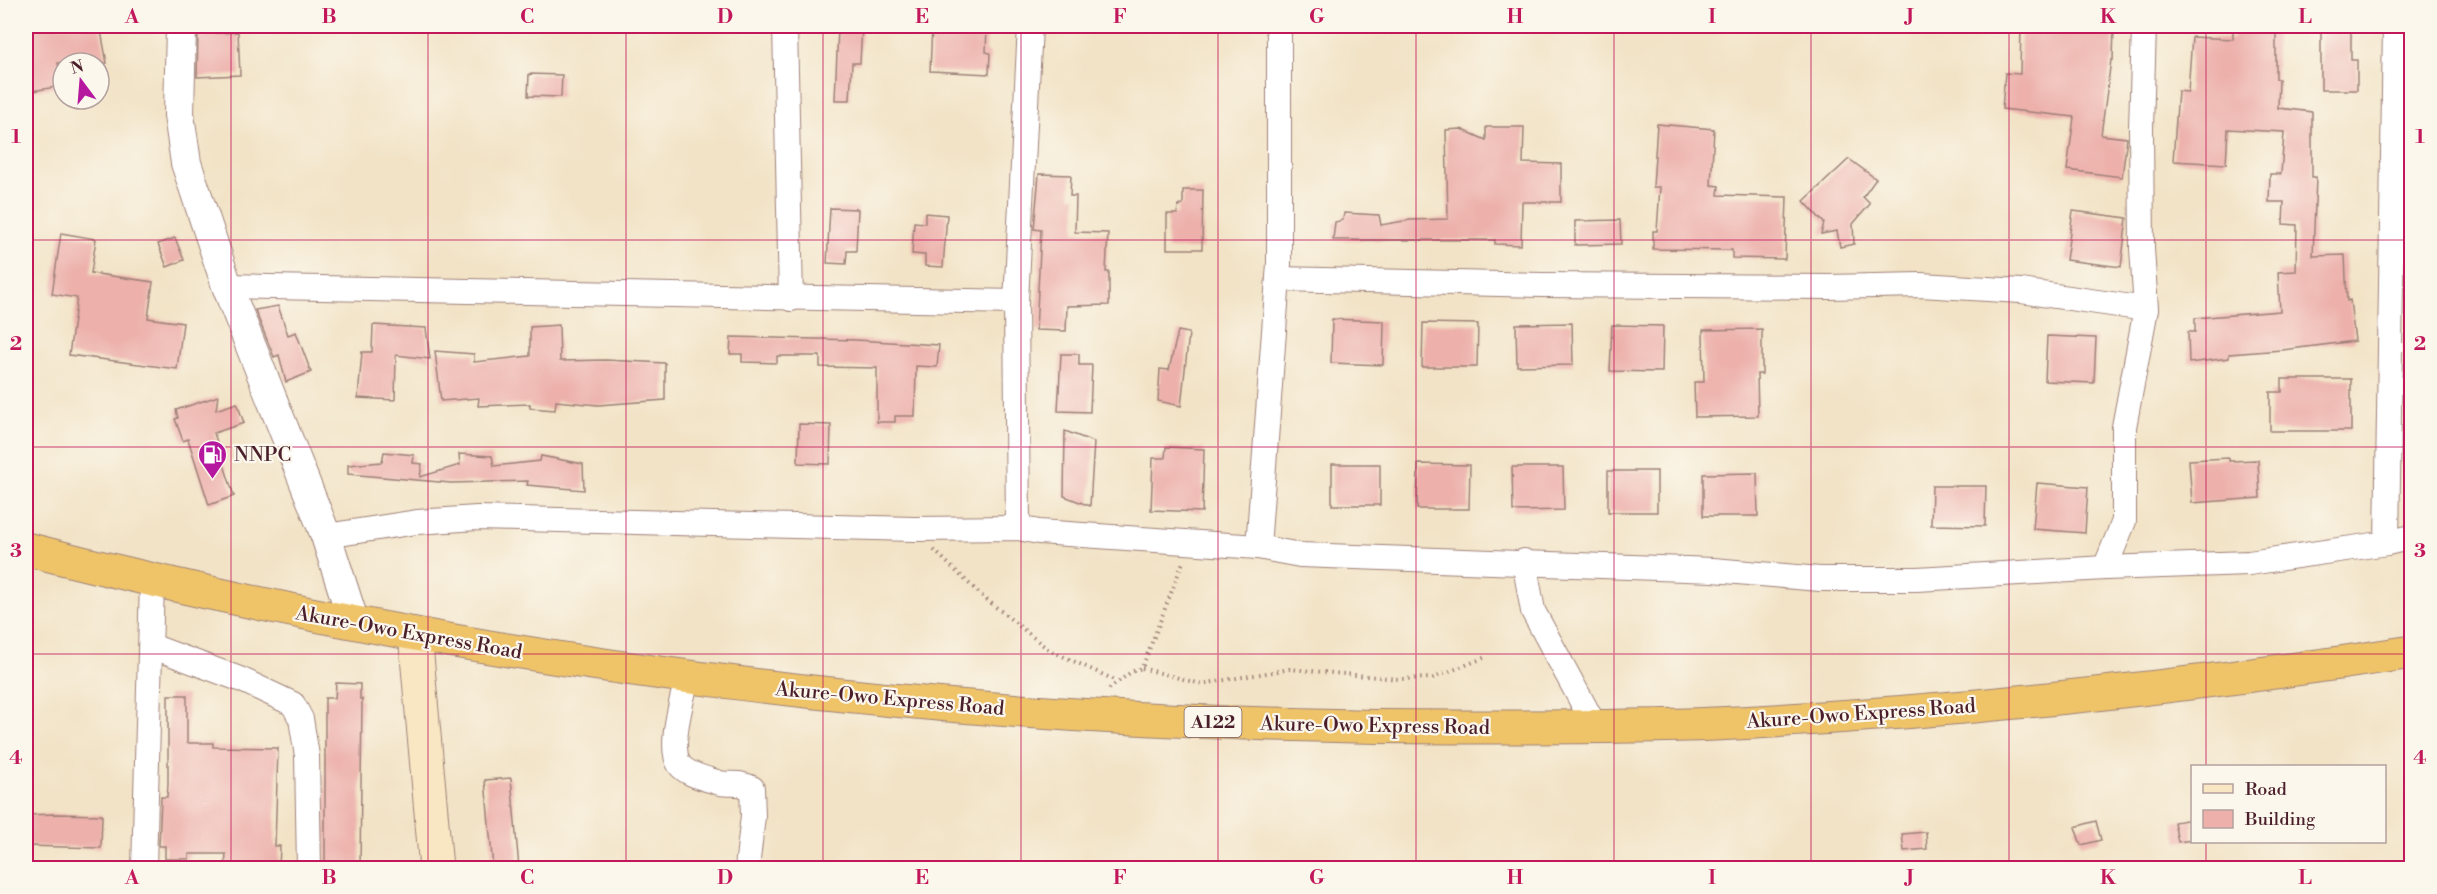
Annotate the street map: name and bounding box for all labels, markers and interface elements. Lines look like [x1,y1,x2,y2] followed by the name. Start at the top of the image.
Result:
[124,5,140,30] text: A
[321,5,337,30] text: B
[520,5,534,30] text: C
[717,5,733,30] text: D
[915,5,929,30] text: E
[1113,5,1127,30] text: F
[1309,5,1325,30] text: G
[1507,5,1524,30] text: H
[1708,5,1716,30] text: I
[1903,5,1914,30] text: J
[2100,5,2117,30] text: K
[2298,5,2312,30] text: L
[51,51,111,111] north arrow
[68,56,86,79] text: N
[11,125,21,150] text: 1
[2415,125,2425,150] text: 1
[10,332,22,357] text: 2
[2414,332,2426,357] text: 2
[197,438,229,480] fuel station icon: NNPC
[234,443,291,468] place label: NNPC
[10,539,22,564] text: 3
[2414,539,2426,564] text: 3
[292,601,525,666] street label: Akure-Owo Express Road
[773,677,1006,722] street label: Akure-Owo Express Road
[1745,694,1977,735] street label: Akure-Owo Express Road
[1184,707,1242,737] road number: A122
[1259,712,1491,741] street label: Akure-Owo Express Road
[9,746,23,771] text: 4
[2413,746,2427,771] text: 4
[2191,765,2386,843] legend
[2245,778,2288,801] text: Road
[2244,808,2316,831] text: Building
[124,866,140,891] text: A
[321,866,337,891] text: B
[520,866,534,891] text: C
[717,866,733,891] text: D
[915,866,929,891] text: E
[1113,866,1127,891] text: F
[1309,866,1325,891] text: G
[1507,866,1524,891] text: H
[1708,866,1716,891] text: I
[1903,866,1914,891] text: J
[2100,866,2117,891] text: K
[2298,866,2312,891] text: L

